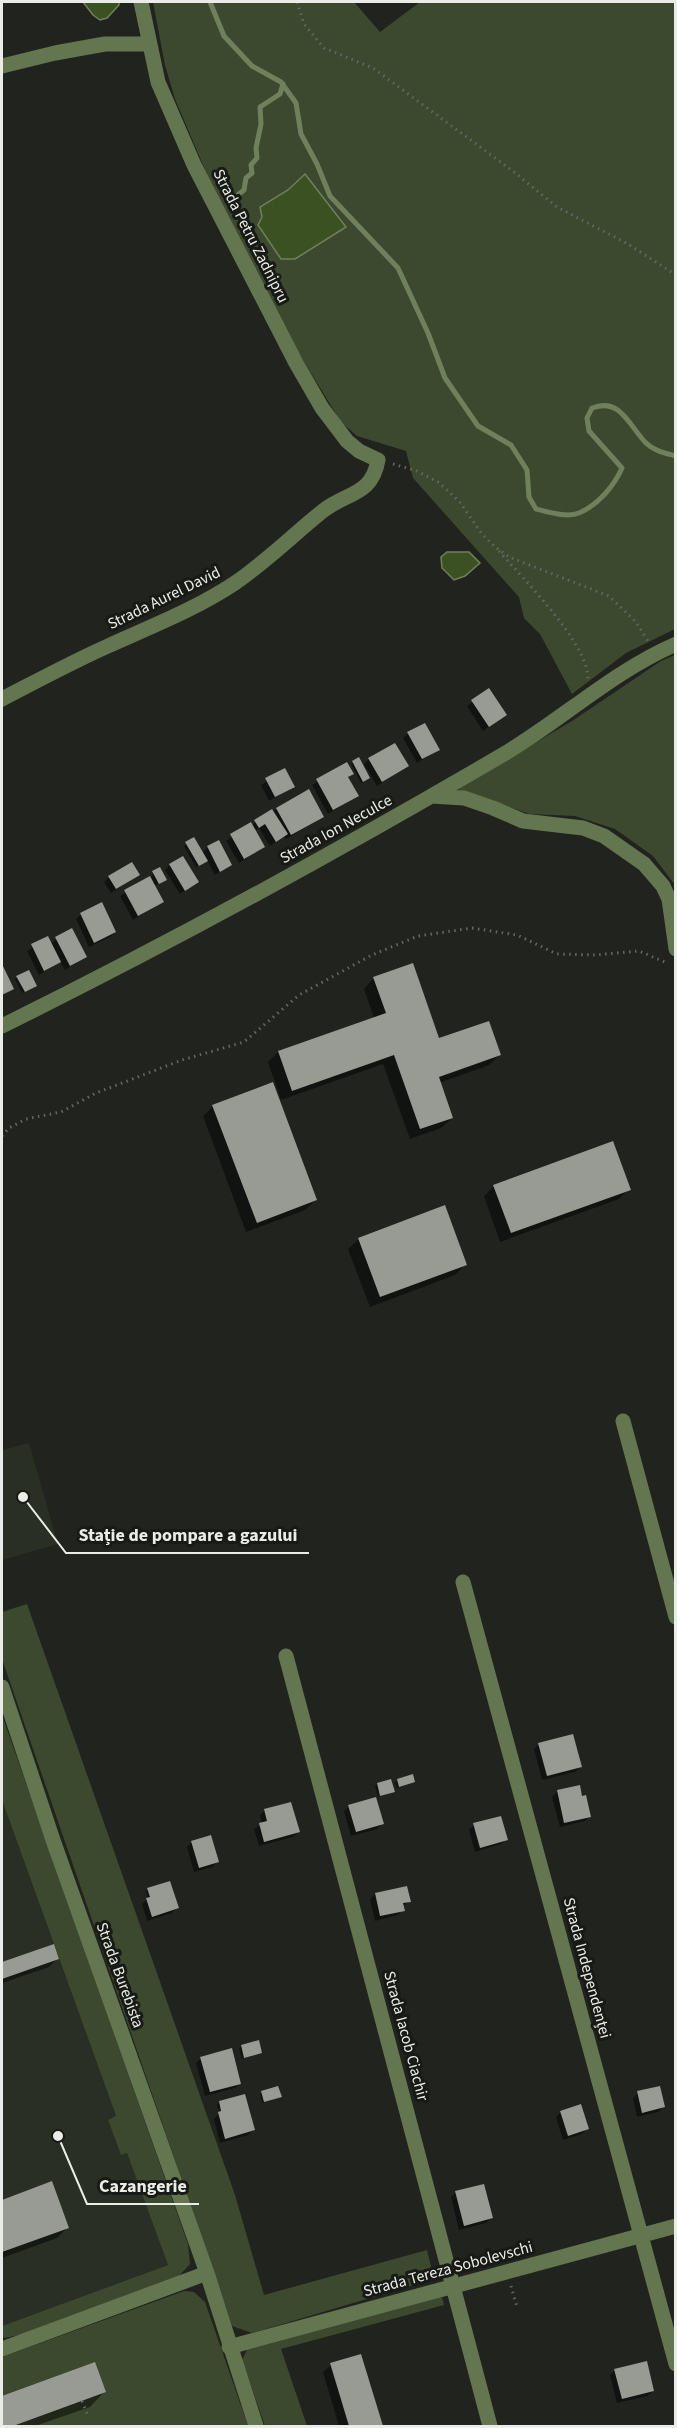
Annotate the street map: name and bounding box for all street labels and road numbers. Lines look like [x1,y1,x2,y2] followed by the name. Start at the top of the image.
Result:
[208,165,294,307] street label: Strada Petru Zadnipru
[104,561,224,635] street label: Strada Aurel David
[276,789,396,869] street label: Strada Ion Neculce
[558,1895,616,2041] street label: Strada Independenței
[91,1919,149,2031] street label: Strada Burebista
[378,1969,434,2104] street label: Strada Iacob Ciachir
[361,2236,535,2302] street label: Strada Tereza Sobolevschi

